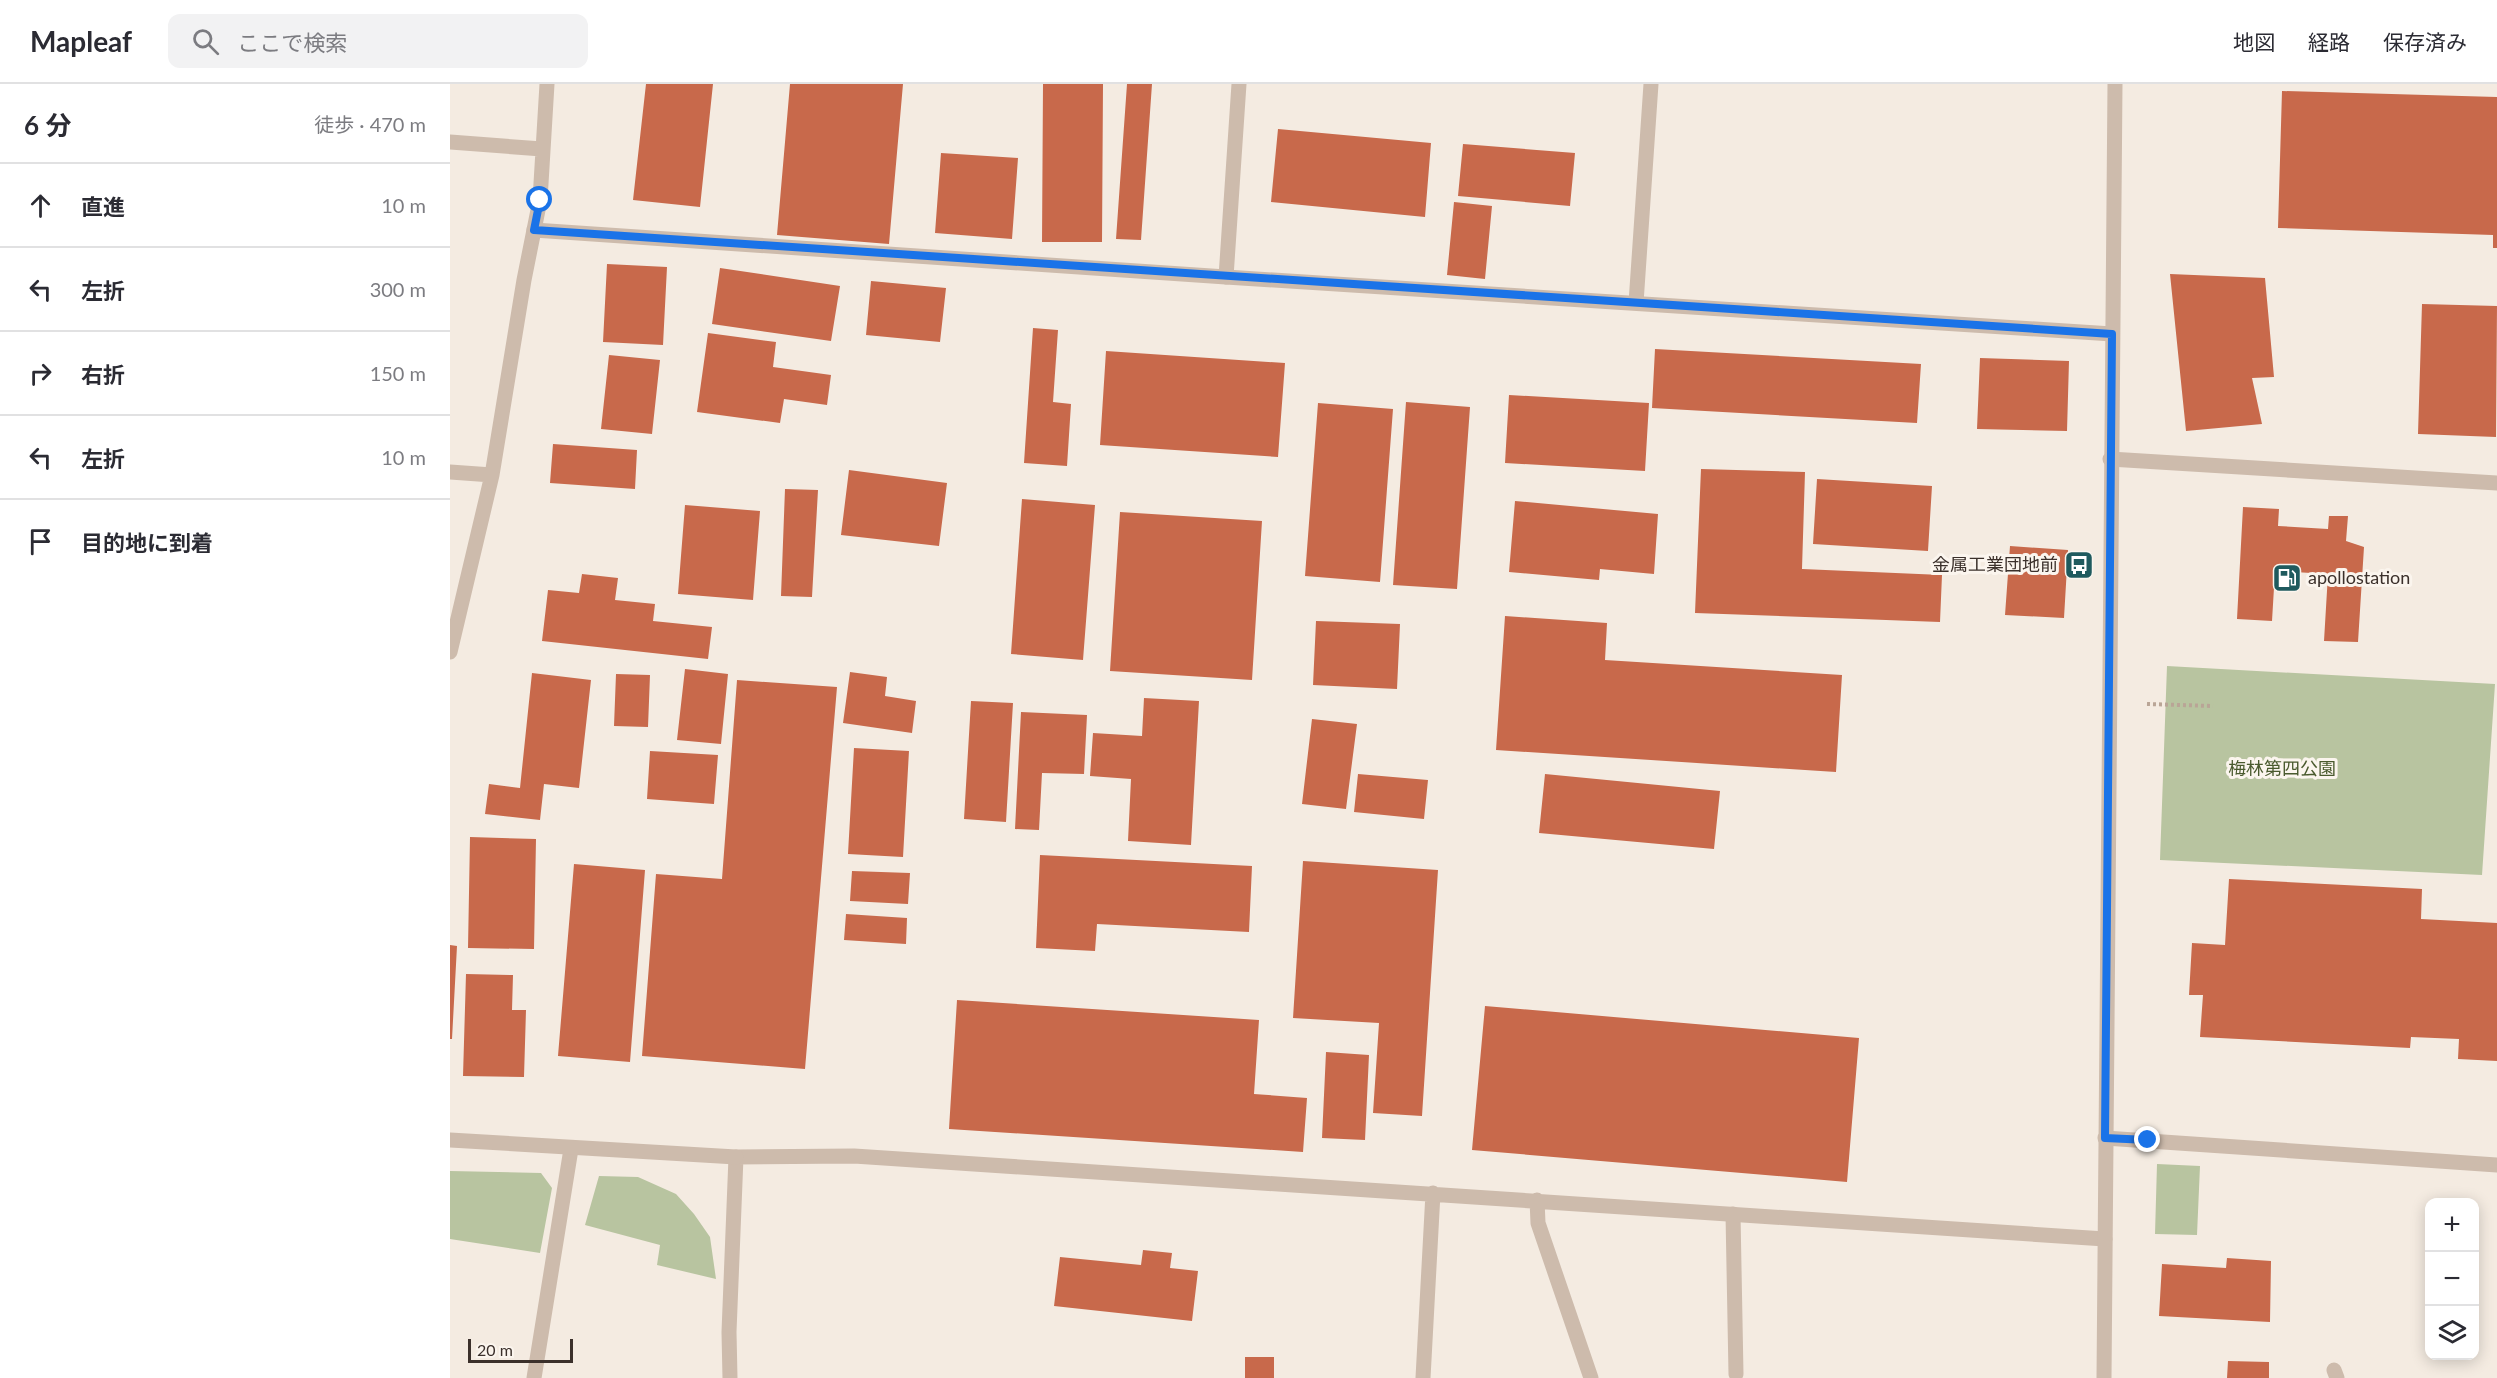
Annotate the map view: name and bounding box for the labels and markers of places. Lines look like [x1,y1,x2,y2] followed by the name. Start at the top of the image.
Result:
[2063,549,2095,581] bus stop icon: 金属工業団地前
[1932,553,2058,575] place label: 金属工業団地前
[2271,562,2303,594] fuel station icon: apollostation
[2308,566,2410,588] place label: apollostation

